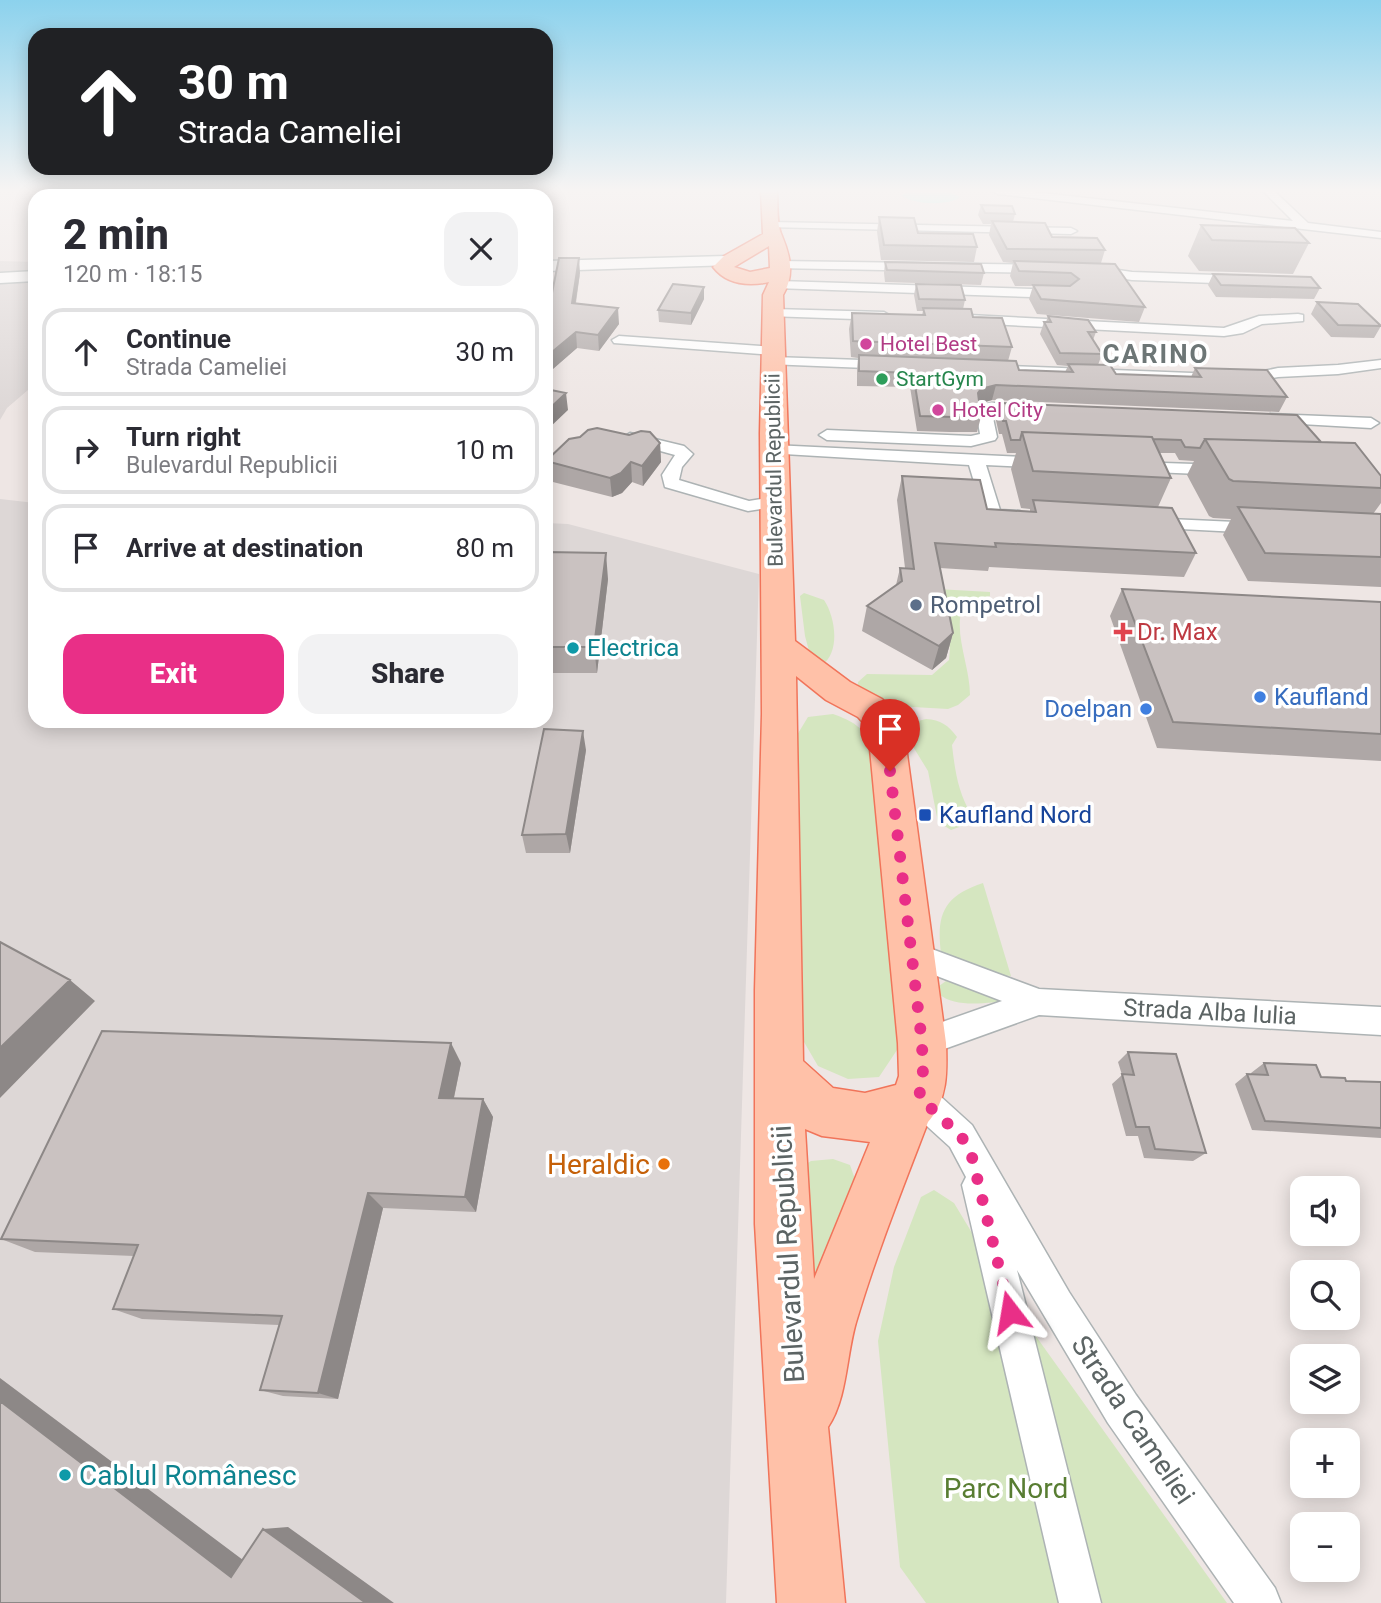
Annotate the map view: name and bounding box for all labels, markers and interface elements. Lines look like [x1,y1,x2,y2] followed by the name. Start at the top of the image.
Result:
[178,54,289,111] text: 30 m
[63,56,154,147] icon: ahead
[178,113,402,151] text: Strada Cameliei
[63,210,169,259] text: 2 min
[444,212,518,286] button: close
[63,261,202,288] text: 120 m · 18:15
[126,324,231,354] text: Continue
[880,332,977,356] place label: Hotel Best
[67,333,105,371] icon: ahead
[858,336,874,352] marker: Hotel Best
[456,337,514,367] text: 30 m
[1102,339,1210,369] district label: CARINO
[126,354,287,381] text: Strada Cameliei
[896,367,984,391] place label: StartGym
[874,371,890,387] marker: StartGym
[760,373,788,567] street label: Bulevardul Republicii
[952,398,1043,422] place label: Hotel City
[930,402,946,418] marker: Hotel City
[126,422,241,452] text: Turn right
[67,431,105,469] icon: right
[456,435,514,465] text: 10 m
[126,452,338,479] text: Bulevardul Republicii
[67,529,105,567] icon: arrive
[126,533,363,563] text: Arrive at destination
[456,533,514,563] text: 80 m
[930,591,1041,619] place label: Rompetrol
[908,597,924,613] marker: Rompetrol
[1137,618,1218,646] place label: Dr. Max
[1115,624,1131,640] marker: Dr. Max
[63,634,284,714] button: Exit
[298,634,518,714] button: Share
[587,634,679,662] place label: Electrica
[565,640,581,656] marker: Electrica
[1274,683,1369,711] place label: Kaufland
[1252,689,1268,705] marker: Kaufland
[1044,695,1132,723] place label: Doelpan
[860,699,920,771] pin
[1138,701,1154,717] marker: Doelpan
[871,710,909,748] icon: arrive
[939,801,1092,829] place label: Kaufland Nord
[917,807,933,823] marker: Kaufland Nord
[1122,993,1298,1031] street label: Strada Alba Iulia
[765,1124,811,1384] street label: Bulevardul Republicii
[547,1148,650,1181] place label: Heraldic
[656,1156,672,1172] marker: Heraldic
[1290,1176,1360,1582] map controls
[1290,1176,1360,1246] button: sound
[1290,1260,1360,1330] button: search
[973,1275,1047,1349] position arrow
[1065,1330,1201,1510] street label: Strada Cameliei
[1290,1344,1360,1414] button: layers
[1290,1428,1360,1498] button: +
[79,1459,297,1492] place label: Cablul Românesc
[57,1467,73,1483] marker: Cablul Românesc
[944,1472,1068,1505] park label: Parc Nord
[1290,1512,1360,1582] button: −

